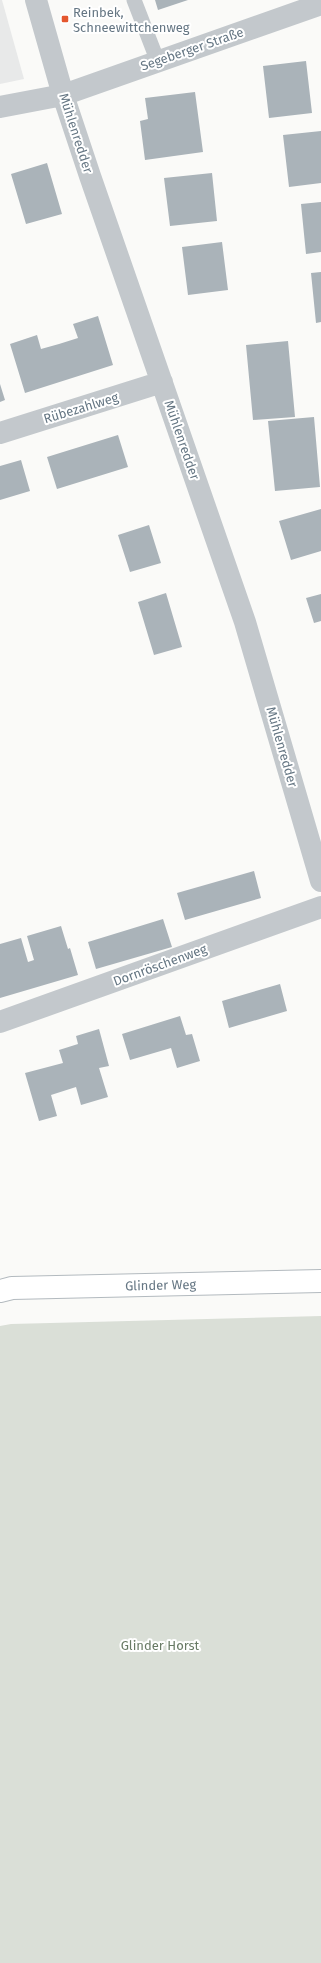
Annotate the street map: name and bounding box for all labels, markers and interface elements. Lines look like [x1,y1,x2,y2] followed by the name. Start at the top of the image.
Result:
[73,5,190,35] place label: Reinbek, Schneewittchenweg
[60,14,70,24] marker: Reinbek, Schneewittchenweg
[139,24,245,74] street label: Segeberger Straße
[56,91,96,175] street label: Mühlenredder
[42,389,120,426] street label: Rübezahlweg
[161,398,203,482] street label: Mühlenredder
[263,705,301,789] street label: Mühlenredder
[111,941,209,989] street label: Dornröschenweg
[125,1276,197,1293] street label: Glinder Weg
[121,1638,200,1653] park label: Glinder Horst

